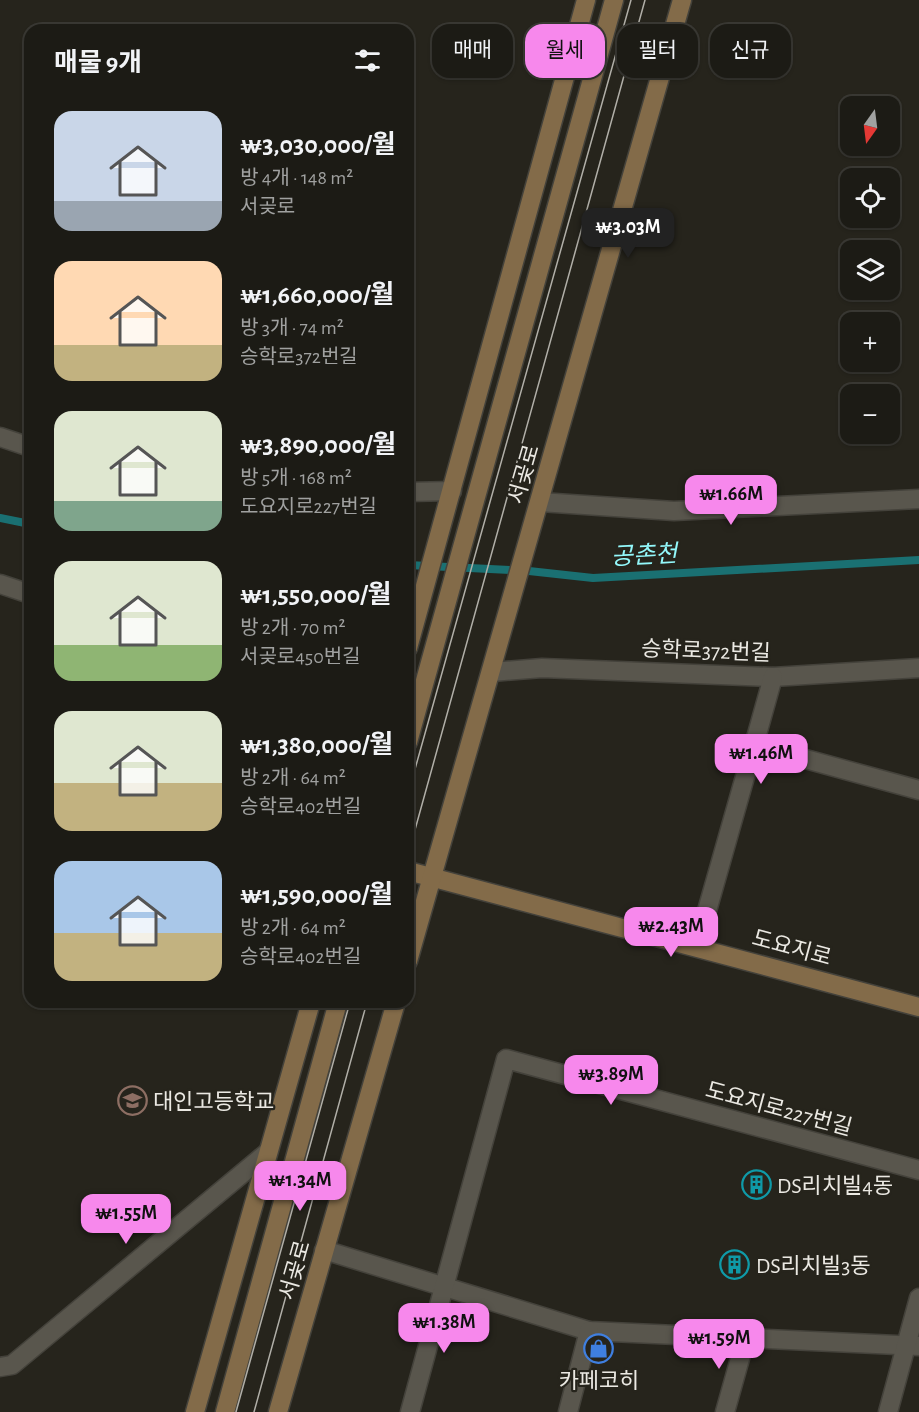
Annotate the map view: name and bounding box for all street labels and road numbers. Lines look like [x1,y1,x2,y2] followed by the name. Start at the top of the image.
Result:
[504,442,543,506] street label: 서곶로
[641,637,771,664] street label: 승학로372번길
[750,927,834,969] street label: 도요지로
[703,1078,855,1139] street label: 도요지로227번길
[275,1238,314,1302] street label: 서곶로

